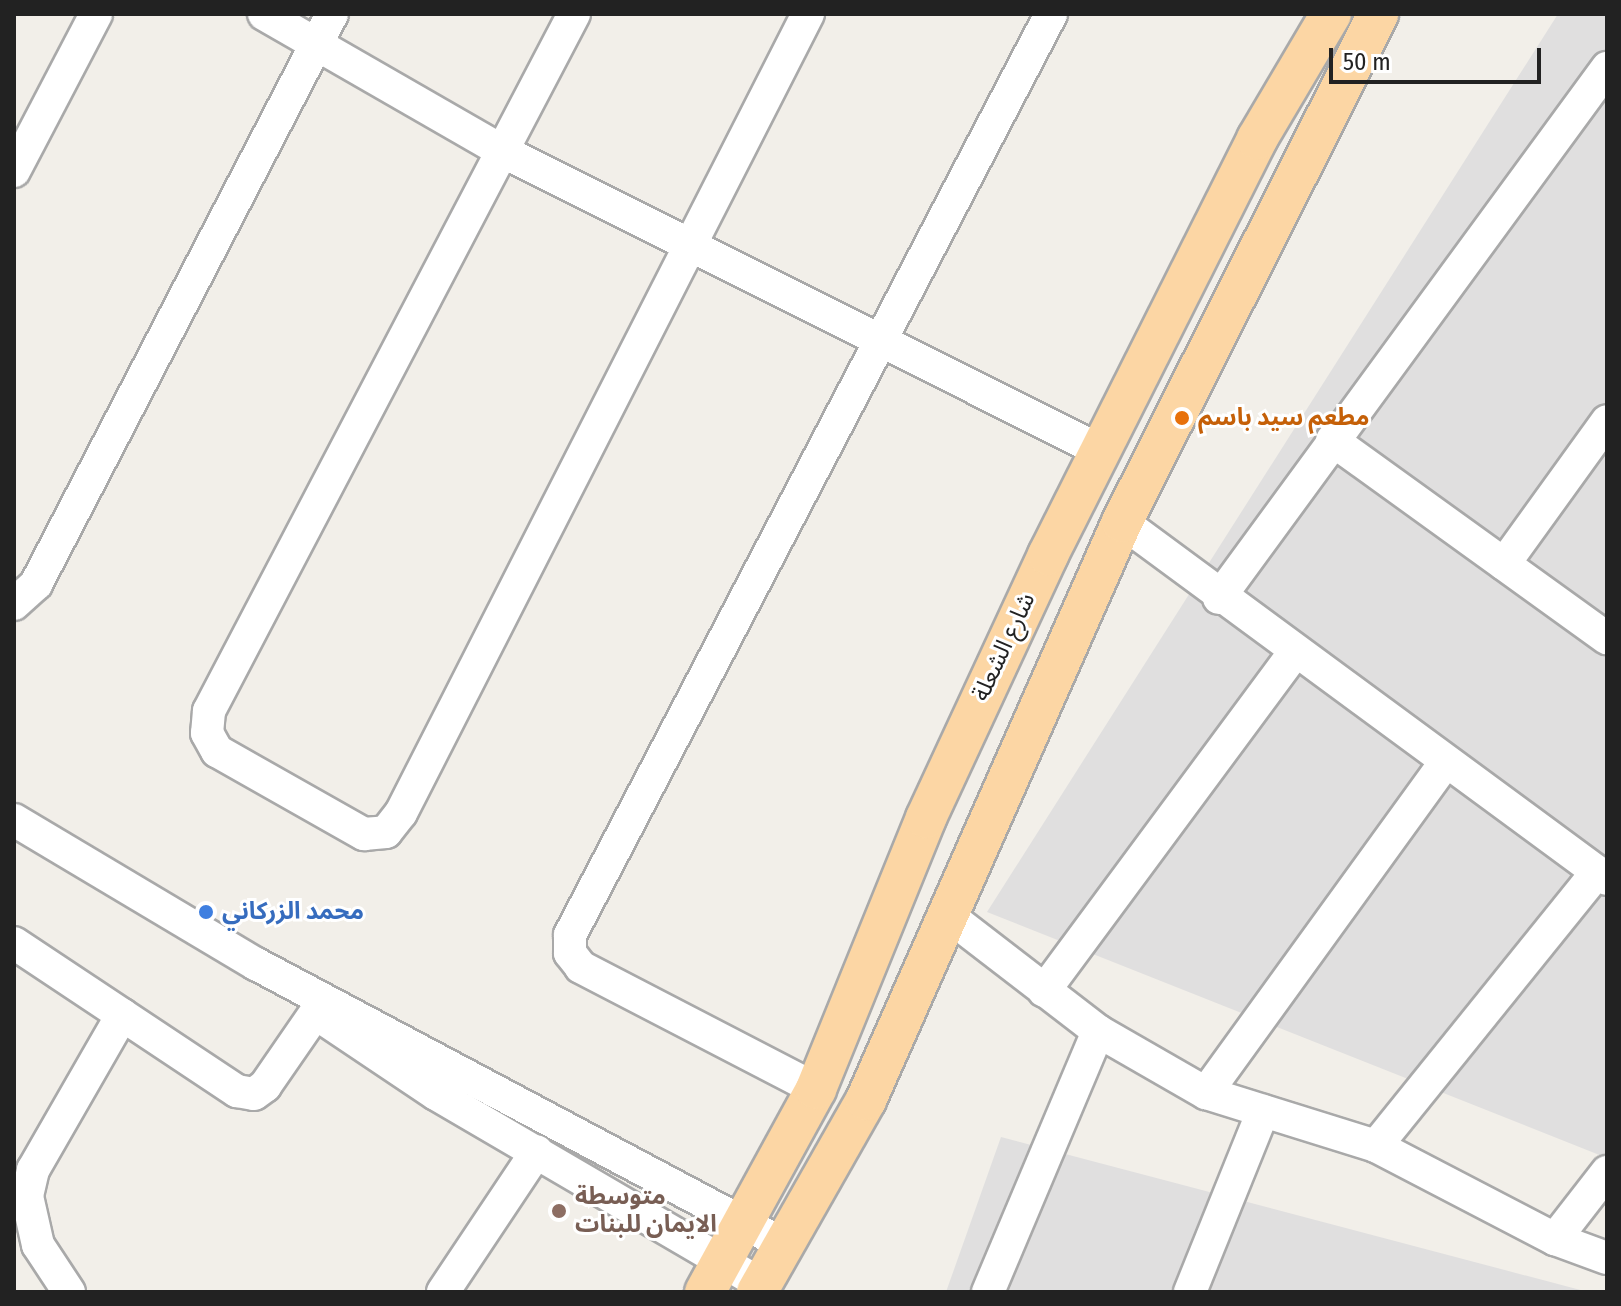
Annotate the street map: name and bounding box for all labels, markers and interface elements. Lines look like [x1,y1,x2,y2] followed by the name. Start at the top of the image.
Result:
[1333,32,1545,82] scale bar
[1343,48,1391,76] text: 50 m
[1198,404,1370,432] place label: مطعم سيد باسم
[1173,409,1191,427] marker: مطعم سيد باسم
[966,588,1042,706] street label: شارع الشعلة
[222,898,364,926] place label: محمد الزركاني
[197,903,215,921] marker: محمد الزركاني
[575,1183,717,1239] place label: متوسطة الايمان للبنات
[550,1202,568,1220] marker: متوسطة الايمان للبنات

